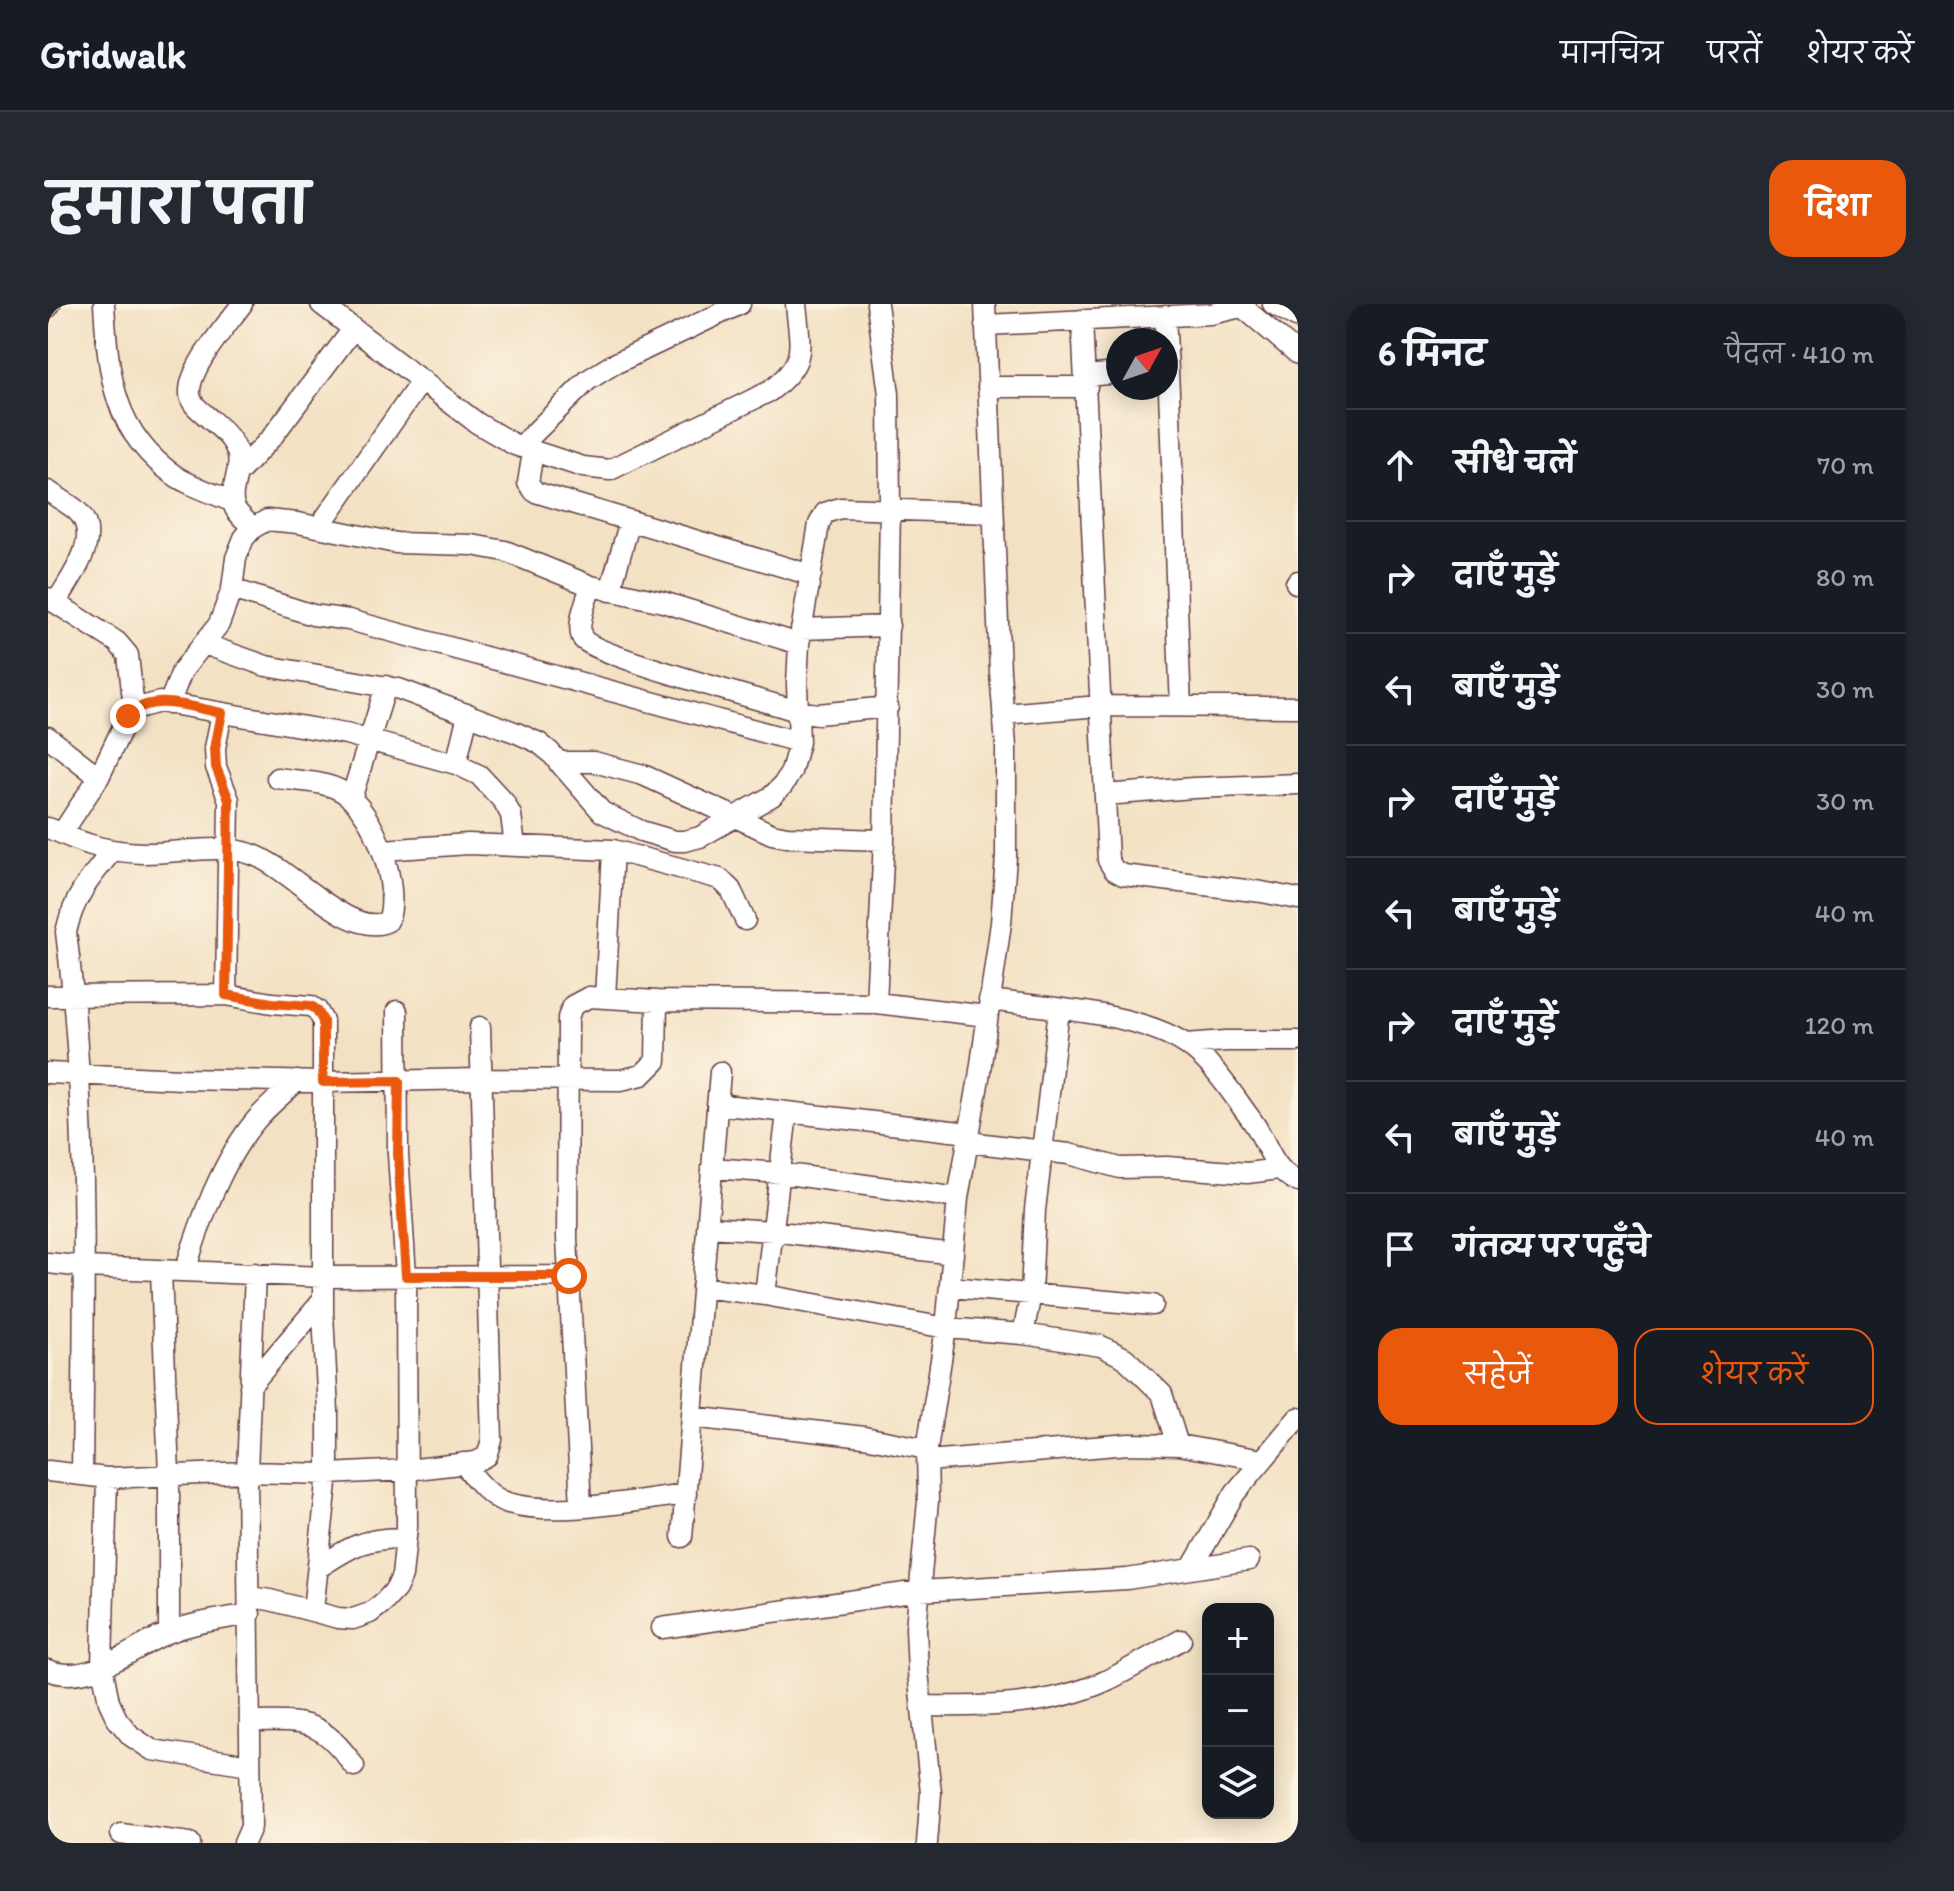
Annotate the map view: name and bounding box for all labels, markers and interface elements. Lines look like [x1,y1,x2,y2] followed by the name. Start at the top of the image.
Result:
[40,32,186,78] text: Gridwalk
[1560,36,1663,70] text: मानचित्र
[1707,36,1762,70] text: परतें
[1806,36,1914,70] text: शेयर करें
[1769,160,1906,257] button: दिशा
[48,170,309,237] text: हमारा पता
[1106,328,1178,400] north arrow
[1378,333,1486,374] text: 6 मिनट
[1724,338,1874,370] text: पैदल · 410 m
[1378,443,1422,487] icon: ahead
[1454,444,1576,481] text: सीधे चलें
[1817,449,1874,481] text: 70 m
[1378,555,1422,599] icon: right
[1454,556,1557,593] text: दाएँ मुड़ें
[1816,561,1874,593] text: 80 m
[1378,667,1422,711] icon: left
[1454,668,1558,705] text: बाएँ मुड़ें
[1816,673,1874,705] text: 30 m
[110,698,146,734] route end
[1378,779,1422,823] icon: right
[1454,780,1557,817] text: दाएँ मुड़ें
[1816,785,1874,817] text: 30 m
[1378,891,1422,935] icon: left
[1454,892,1558,929] text: बाएँ मुड़ें
[1815,897,1874,929] text: 40 m
[1378,1003,1422,1047] icon: right
[1454,1004,1557,1041] text: दाएँ मुड़ें
[1805,1009,1874,1041] text: 120 m
[1378,1115,1422,1159] icon: left
[1454,1116,1558,1153] text: बाएँ मुड़ें
[1815,1121,1874,1153] text: 40 m
[1378,1227,1422,1271] icon: arrive
[1454,1228,1650,1265] text: गंतव्य पर पहुँचे
[551,1258,587,1294] route start
[1378,1328,1618,1425] button: सहेजें
[1634,1328,1874,1425] button: शेयर करें
[1202,1603,1274,1819] map controls
[1202,1603,1274,1675] button: +
[1202,1675,1274,1747] button: −
[1202,1747,1274,1819] button: layers

